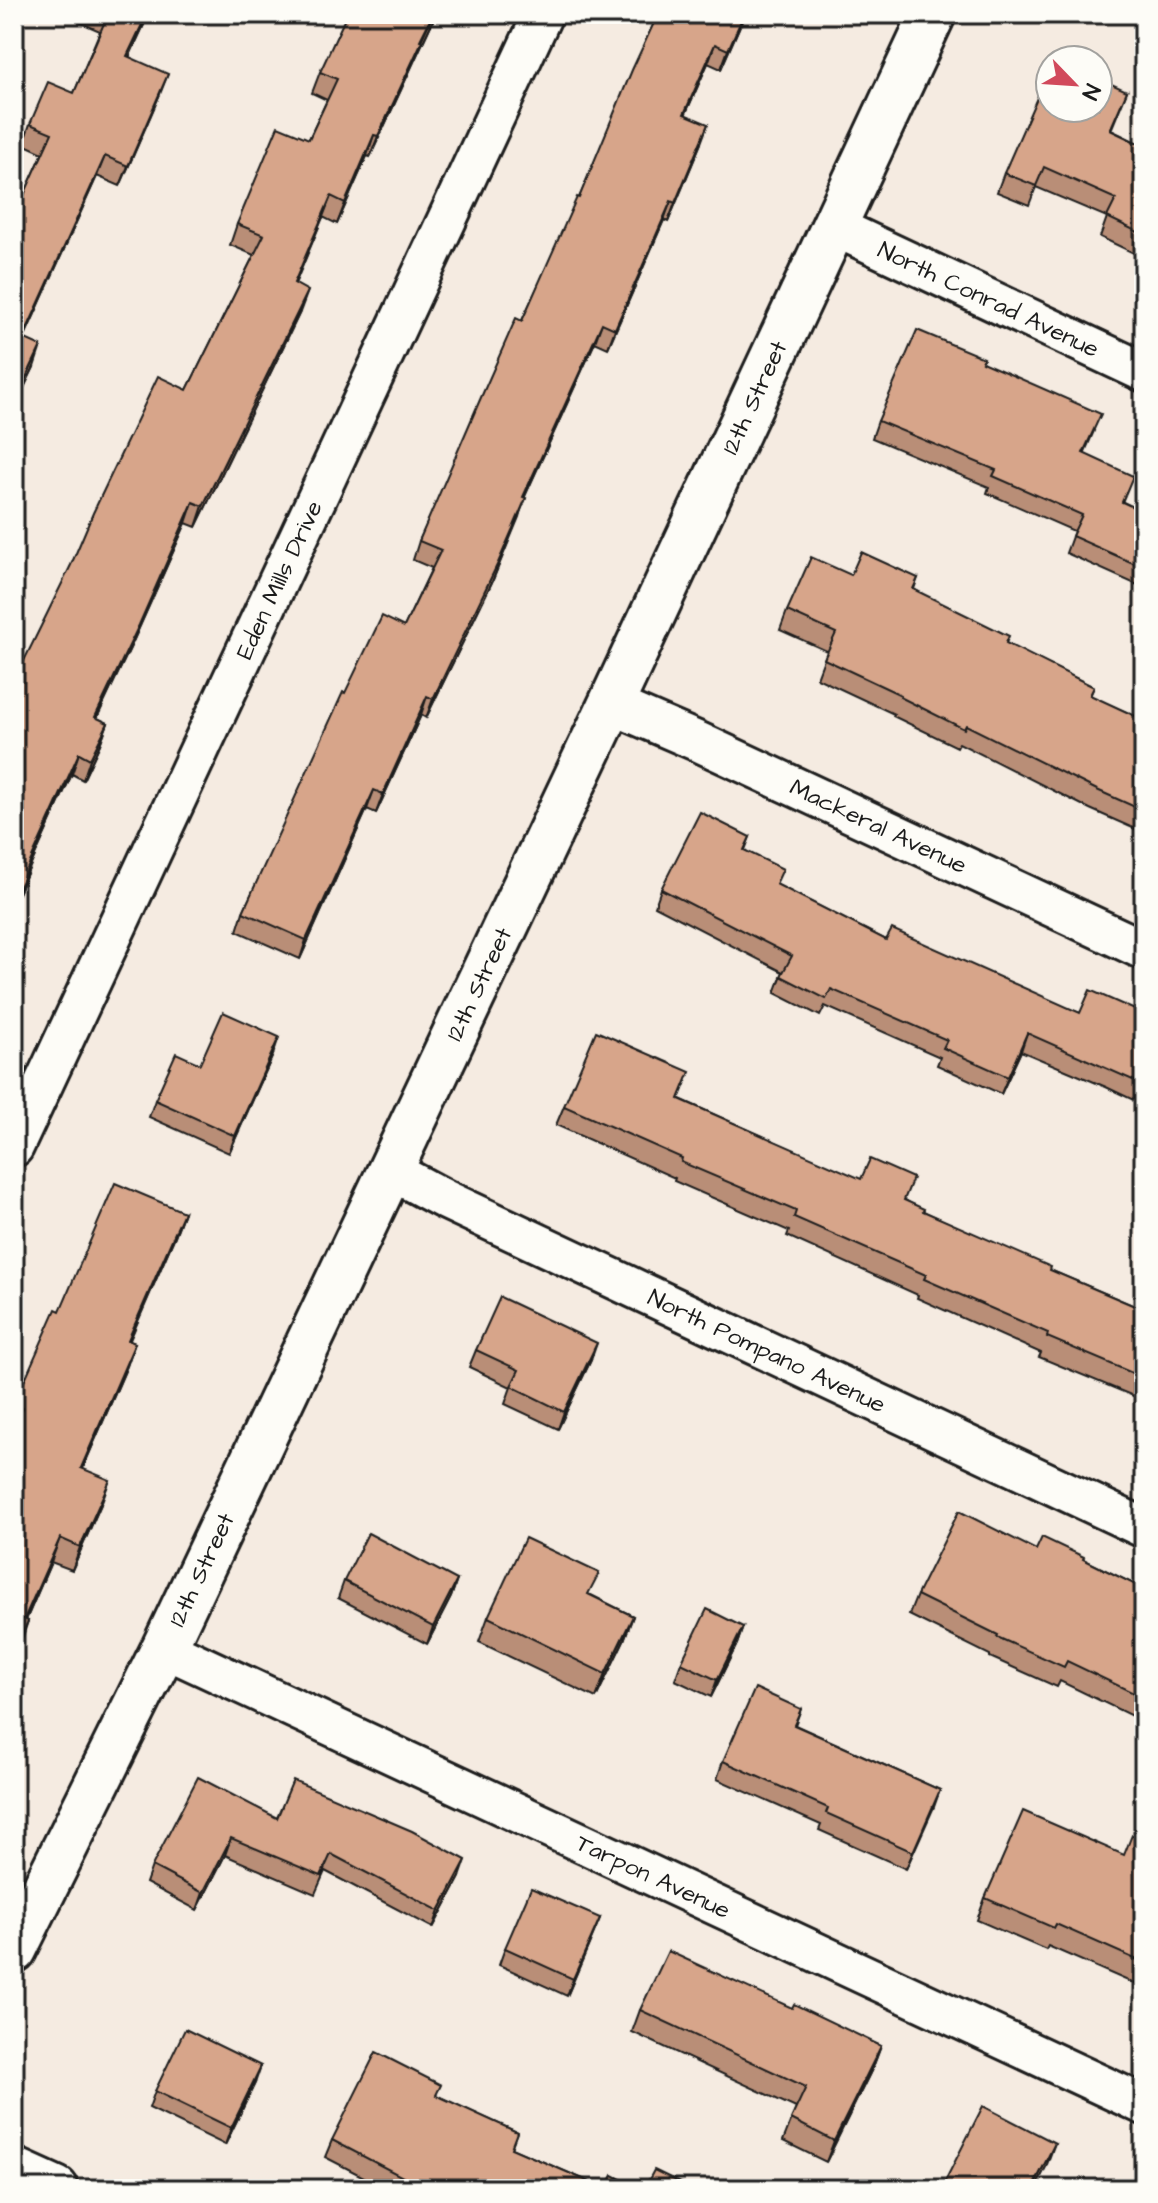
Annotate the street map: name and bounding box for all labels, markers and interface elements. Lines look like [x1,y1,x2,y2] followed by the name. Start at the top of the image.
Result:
[1034,44,1114,124] north arrow
[1074,79,1108,105] text: N
[872,233,1105,367] street label: North Conrad Avenue
[714,335,796,460] street label: 12th Street
[228,495,331,665] street label: Eden Mills Drive
[784,771,972,883] street label: Mackeral Avenue
[438,922,521,1047] street label: 12th Street
[642,1281,891,1422] street label: North Pompano Avenue
[161,1507,244,1632] street label: 12th Street
[570,1826,736,1928] street label: Tarpon Avenue

